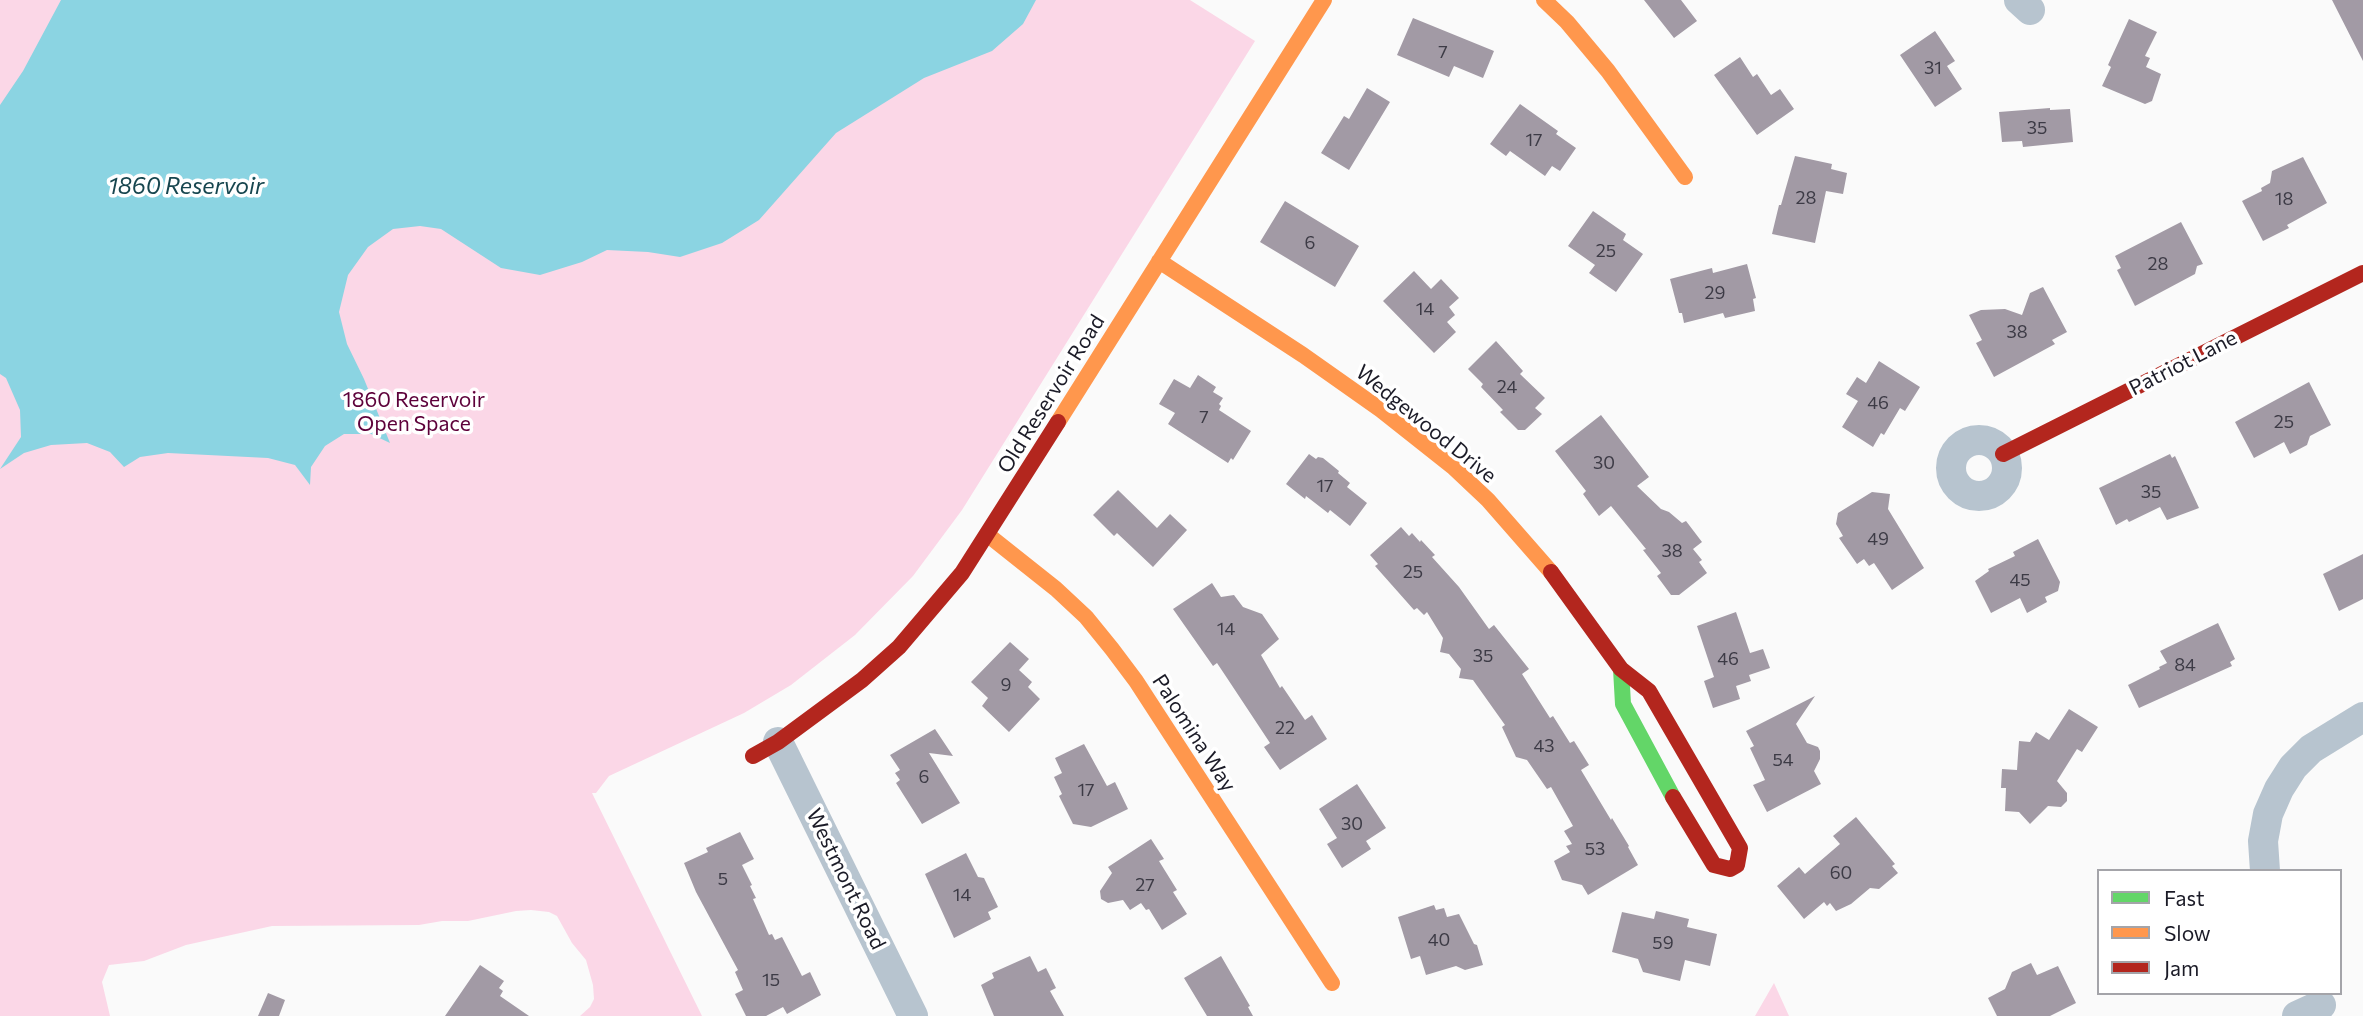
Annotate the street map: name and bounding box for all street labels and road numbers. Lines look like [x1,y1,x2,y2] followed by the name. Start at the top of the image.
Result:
[992,310,1110,478] street label: Old Reservoir Road
[2125,325,2241,401] street label: Patriot Lane
[1351,360,1501,488] street label: Wedgewood Drive
[1147,670,1241,796] street label: Palomina Way
[801,804,891,954] street label: Westmont Road

